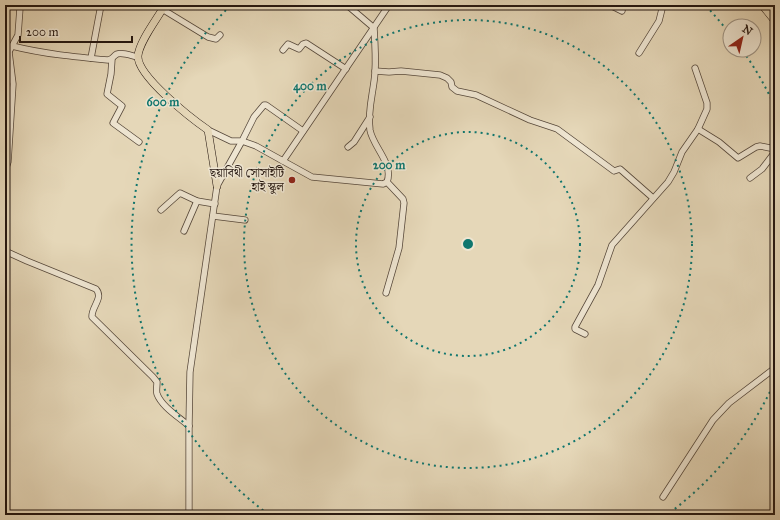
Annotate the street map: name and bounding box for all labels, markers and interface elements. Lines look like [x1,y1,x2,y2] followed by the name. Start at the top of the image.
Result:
[20,18,132,44] scale bar
[722,18,762,58] north arrow
[740,22,755,38] text: N
[26,25,59,39] text: 200 m
[293,79,328,94] text: 400 m
[147,95,180,109] text: 600 m
[373,158,406,172] text: 200 m
[209,165,285,195] place label: ছয়াবিথী সোসাইটি হাই স্কুল
[287,175,297,185] marker: ছয়াবিথী সোসাইটি হাই স্কুল
[461,237,475,251] centre of rings

